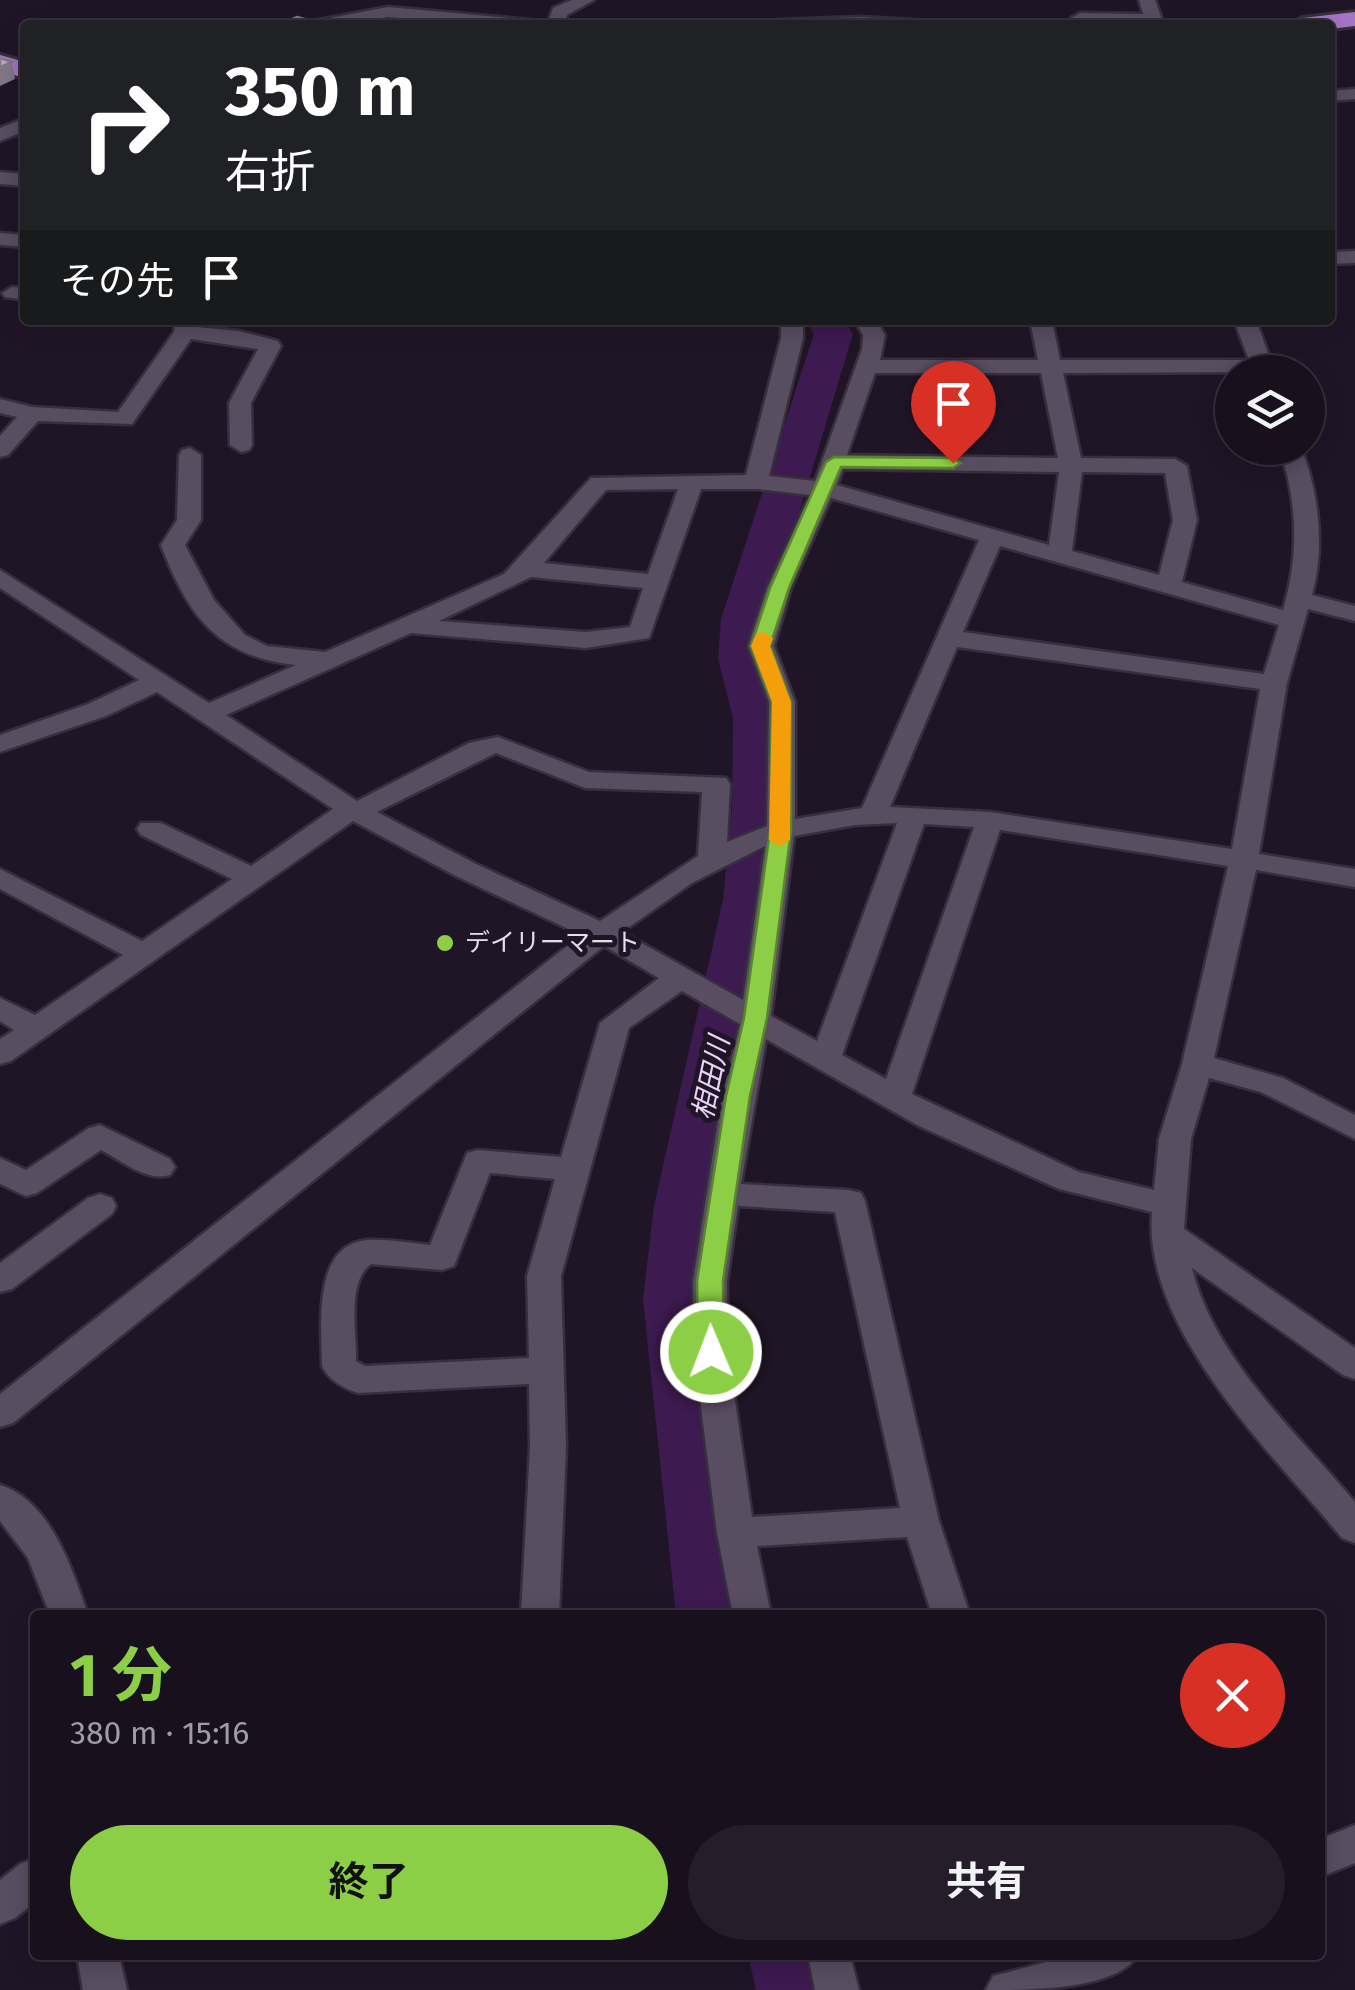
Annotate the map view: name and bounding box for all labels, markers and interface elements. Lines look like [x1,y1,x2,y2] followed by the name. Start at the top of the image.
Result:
[225,50,416,134] text: 350 m
[60,60,190,190] icon: right
[225,145,315,199] text: 右折
[194,250,249,305] icon: arrive
[60,258,174,304] text: その先
[1215,355,1325,465] map controls
[1215,355,1325,465] button: layers
[911,361,996,464] pin
[926,376,981,431] icon: arrive
[465,928,640,958] place label: デイリーマート
[434,932,456,954] marker: デイリーマート
[686,1031,736,1123] water label: 相田川
[659,1300,763,1404] position arrow
[70,1640,172,1712] text: 1 分
[1180,1643,1285,1748] button: close
[70,1714,249,1752] text: 380 m · 15:16
[70,1825,668,1940] button: 終了
[688,1825,1285,1940] button: 共有

